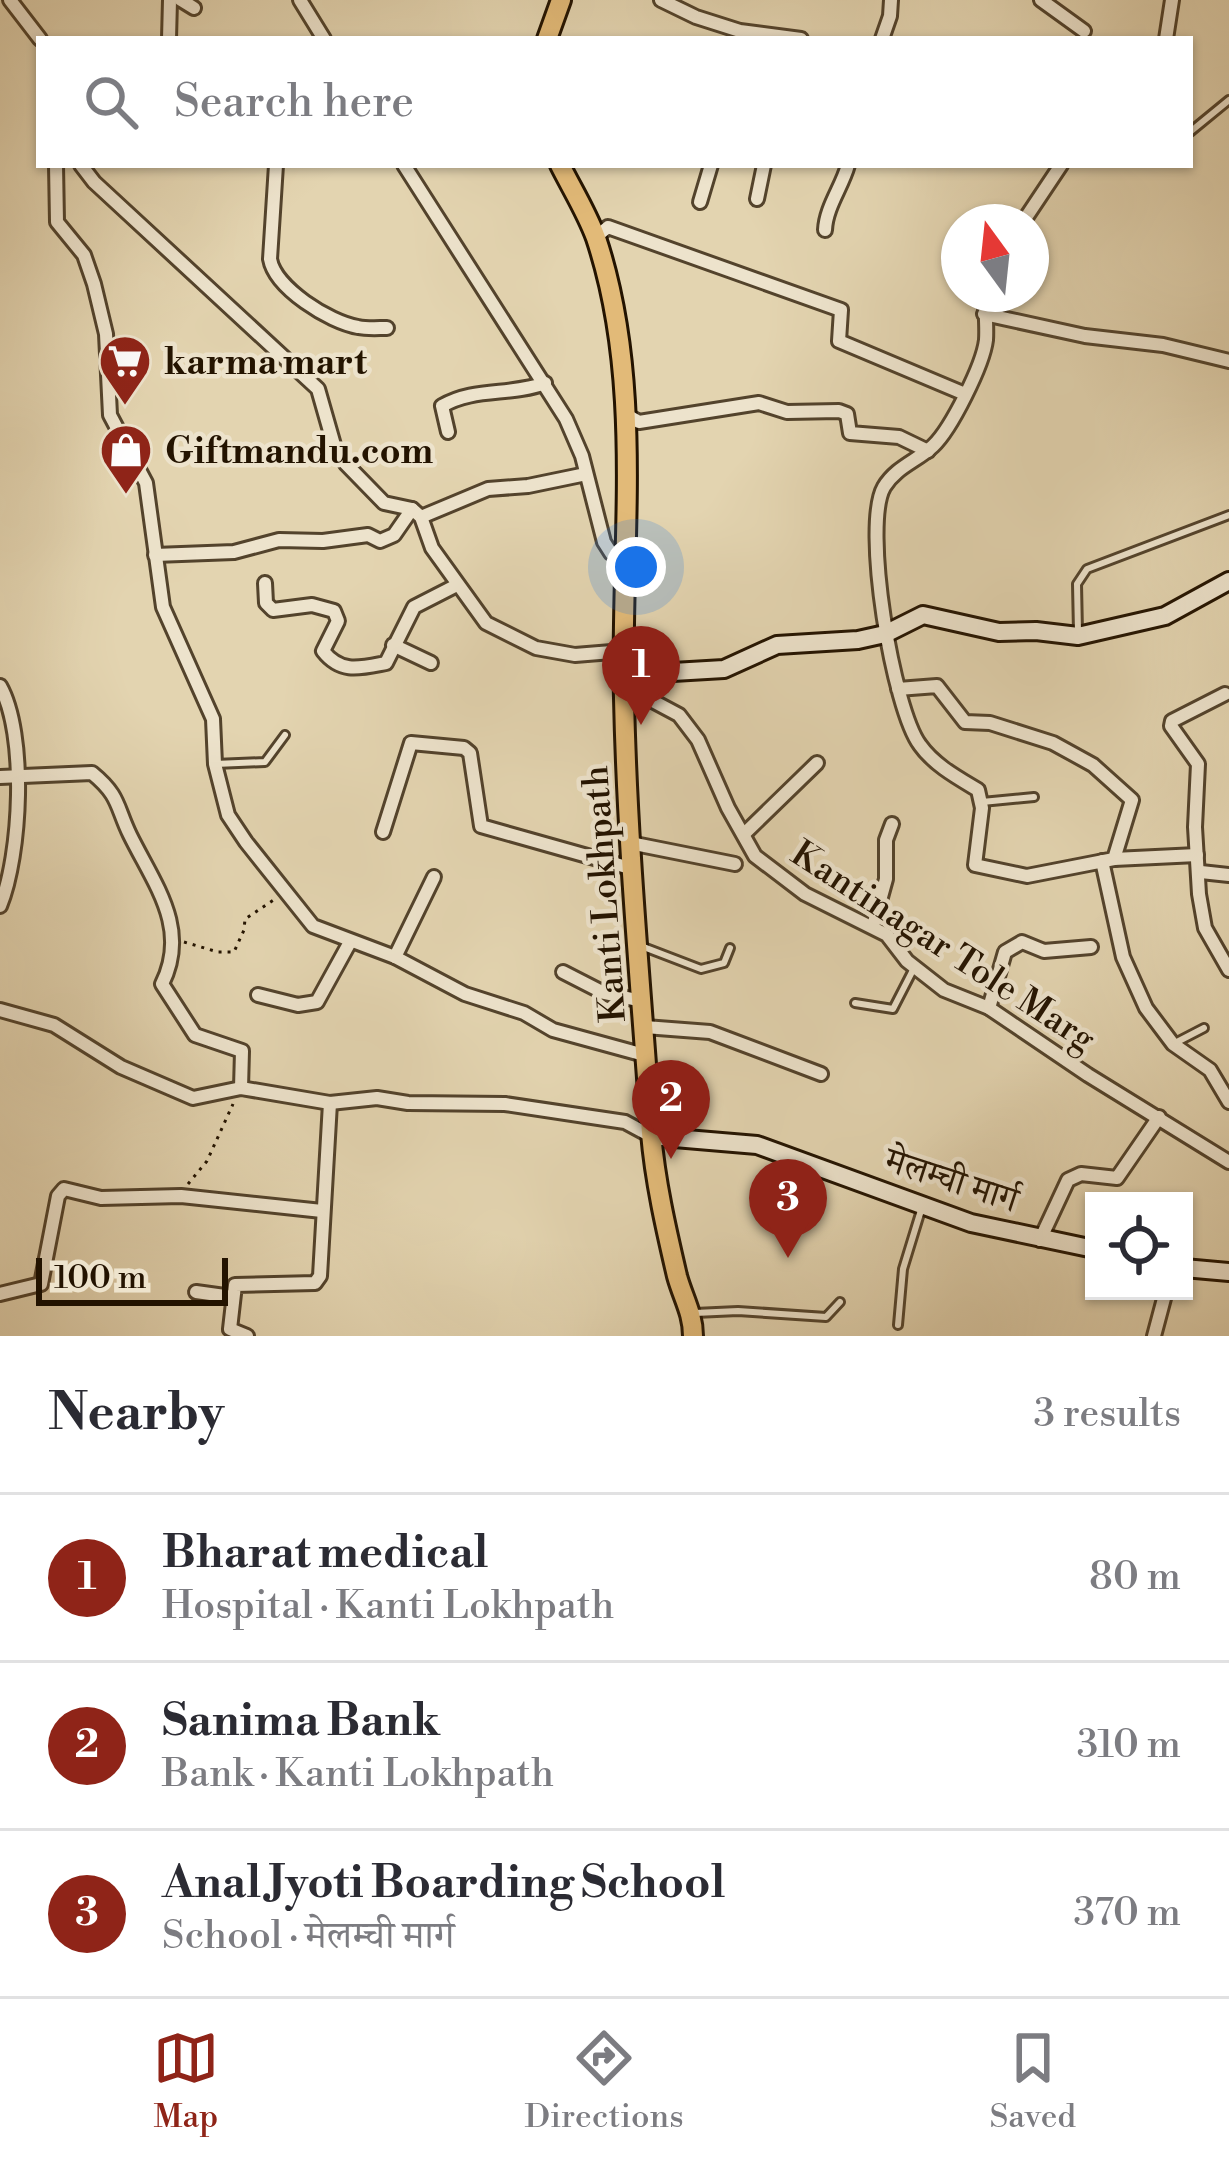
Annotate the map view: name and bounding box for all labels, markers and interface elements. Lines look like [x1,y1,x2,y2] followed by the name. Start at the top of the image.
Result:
[36,36,1193,168] search box
[78,69,144,135] icon: search
[174,74,414,131] text: Search here
[941,204,1049,312] north arrow
[97,333,153,407] supermarket icon: karma mart
[164,341,367,386] place label: karma mart
[98,422,154,496] shop icon: Giftmandu.com
[165,430,434,475] place label: Giftmandu.com
[606,537,666,597] your location
[602,626,680,725] pin: 1
[574,764,637,1024] street label: Kanti Lokhpath
[782,832,1104,1063] street label: Kantinagar Tole Marg
[632,1060,710,1159] pin: 2
[877,1137,1026,1225] street label: मेलम्ची मार्ग
[749,1159,827,1258] pin: 3
[1085,1192,1193,1300] map controls
[1085,1192,1193,1300] button: locate
[36,1252,228,1305] scale bar
[54,1258,147,1299] text: 100 m
[48,1382,224,1446] text: Nearby
[1033,1390,1181,1439] text: 3 results
[162,1525,488,1582] text: Bharat medical
[78,1553,96,1602] text: 1
[1089,1553,1181,1602] text: 80 m
[162,1582,614,1631] text: Hospital · Kanti Lokhpath
[162,1693,440,1750] text: Sanima Bank
[75,1721,99,1770] text: 2
[1077,1721,1181,1770] text: 310 m
[162,1750,554,1799] text: Bank · Kanti Lokhpath
[162,1855,725,1912] text: Anal Jyoti Boarding School
[75,1889,99,1938] text: 3
[1073,1889,1181,1938] text: 370 m
[162,1912,454,1961] text: School · मेलम्ची मार्ग
[153,2025,219,2138] tab: Map
[525,2025,684,2138] tab: Directions
[989,2025,1076,2138] tab: Saved

